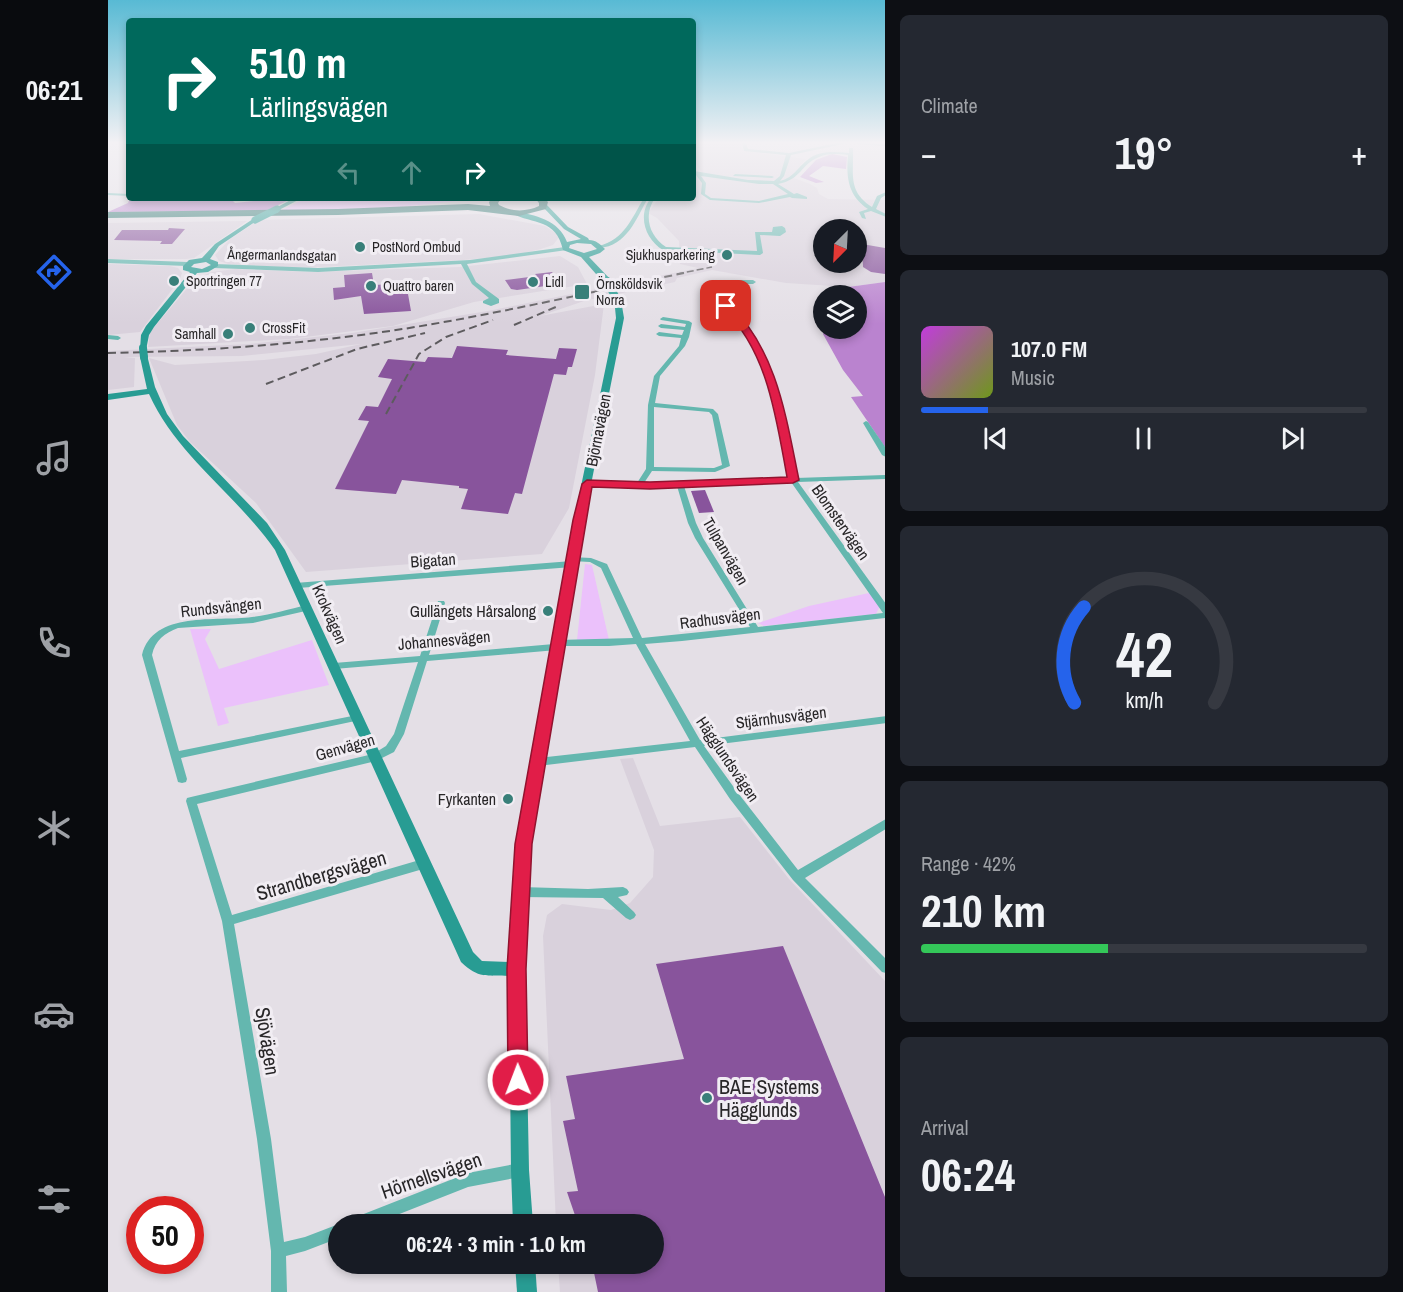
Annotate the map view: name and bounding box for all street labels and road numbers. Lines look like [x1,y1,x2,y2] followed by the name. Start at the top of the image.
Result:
[226,245,337,265] street label: Ångermanlandsgatan
[580,392,616,468] street label: Björnavägen
[807,480,875,564] street label: Blomstervägen
[698,513,754,589] street label: Tulpanvägen
[410,547,456,573] street label: Bigatan
[307,581,353,647] street label: Krokvägen
[180,592,262,622] street label: Rundsvängen
[678,602,762,634] street label: Radhusvägen
[397,625,491,655] street label: Johannesvägen
[734,701,828,733] street label: Stjärnhusvägen
[691,712,765,806] street label: Hägglundsvägen
[313,728,377,766] street label: Genvägen
[253,844,389,906] street label: Strandbergsvägen
[249,1005,287,1077] street label: Sjövägen
[377,1145,485,1205] street label: Hörnellsvägen

